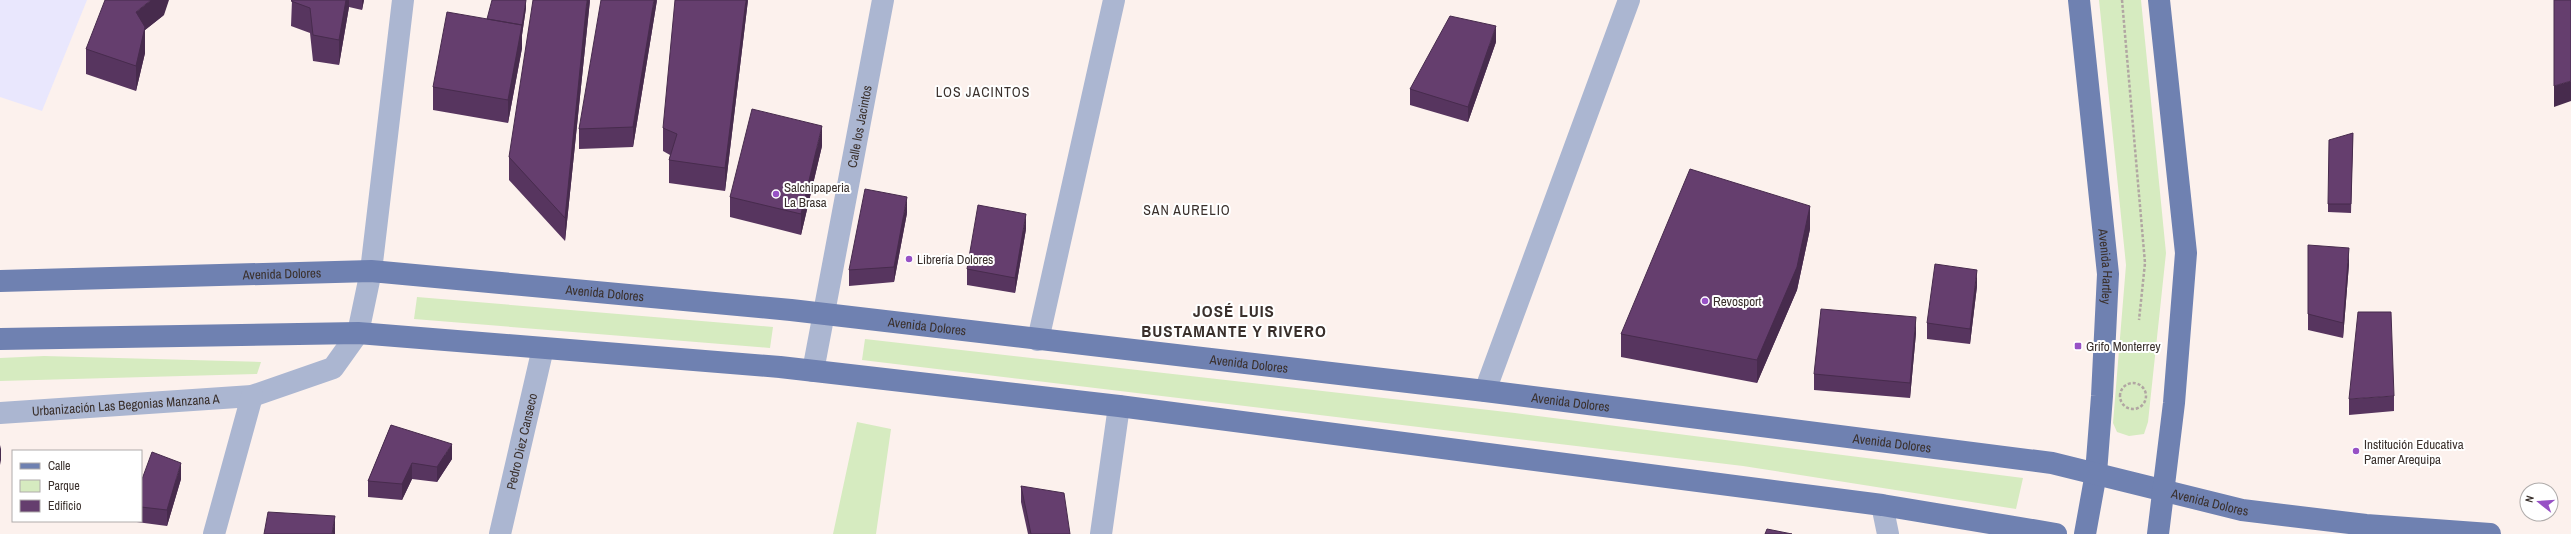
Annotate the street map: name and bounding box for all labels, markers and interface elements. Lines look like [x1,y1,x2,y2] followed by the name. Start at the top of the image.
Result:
[936,83,1030,101] district label: LOS JACINTOS
[843,84,875,169] street label: Calle los Jacintos
[784,179,850,211] place label: Salchipaperia La Brasa
[771,189,781,199] marker: Salchipaperia La Brasa
[1143,201,1231,219] district label: SAN AURELIO
[2095,227,2117,305] street label: Avenida Hartley
[917,251,993,268] place label: Librería Dolores
[904,254,914,264] marker: Librería Dolores
[241,264,321,283] street label: Avenida Dolores
[564,281,645,305] street label: Avenida Dolores
[1713,293,1762,310] place label: Revosport
[1700,296,1710,306] marker: Revosport
[1141,299,1327,342] district label: JOSÉ LUIS BUSTAMANTE Y RIVERO
[886,313,967,339] street label: Avenida Dolores
[2086,338,2161,355] place label: Grifo Monterrey
[2073,341,2083,351] marker: Grifo Monterrey
[1208,350,1289,376] street label: Avenida Dolores
[1530,388,1611,415] street label: Avenida Dolores
[31,390,221,419] street label: Urbanización Las Begonias Manzana A
[502,391,541,491] street label: Pedro Diez Canseco
[1851,429,1932,456] street label: Avenida Dolores
[2364,436,2464,468] place label: Institución Educativa Pamer Arequipa
[2351,446,2361,456] marker: Institución Educativa Pamer Arequipa
[12,450,142,522] legend
[48,458,70,474] text: Calle
[48,478,80,494] text: Parque
[2519,482,2559,522] north arrow
[2169,484,2249,519] street label: Avenida Dolores
[2522,494,2537,504] text: N
[48,498,81,514] text: Edificio

